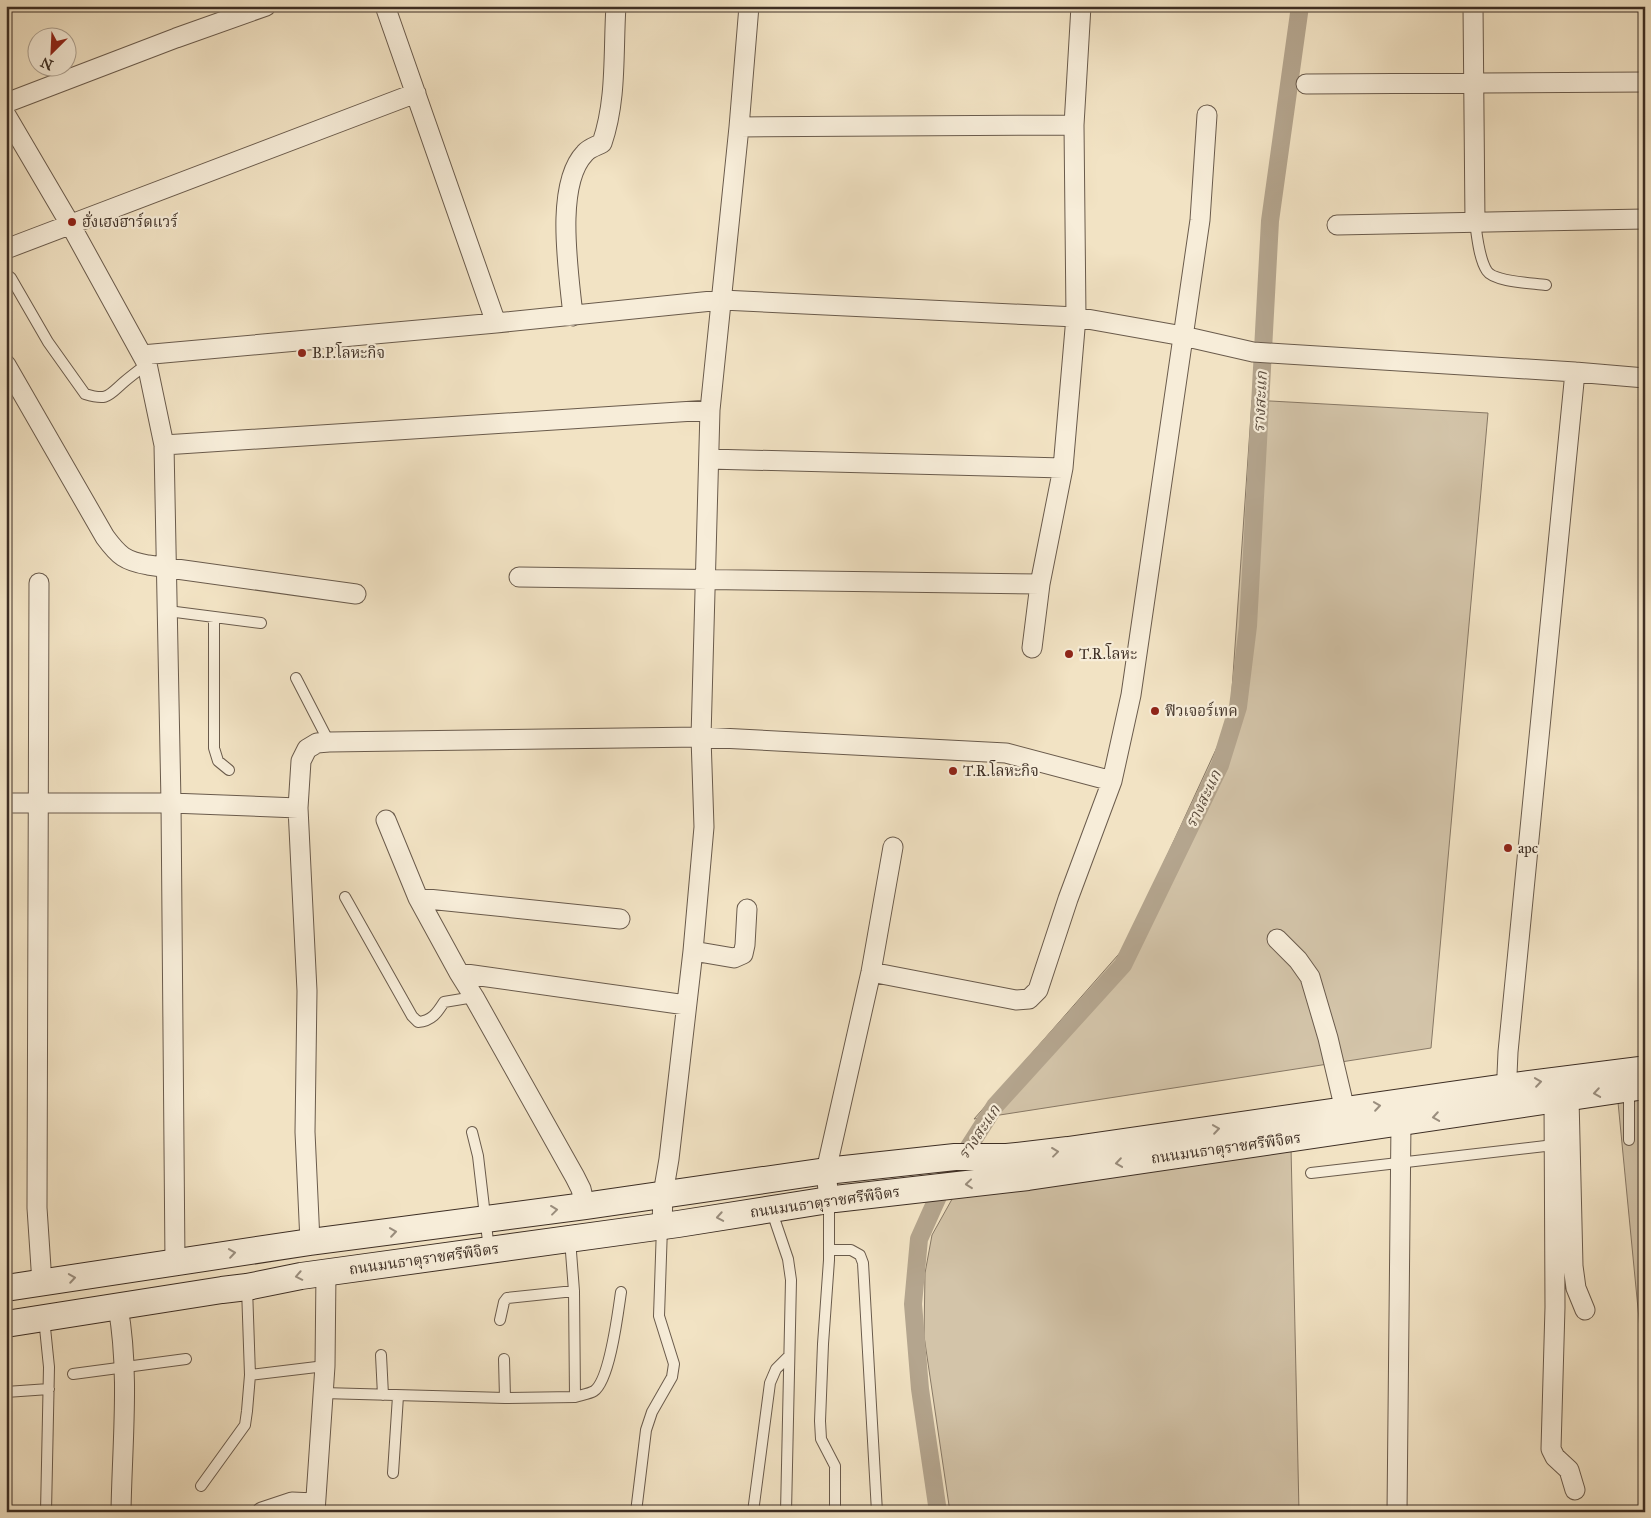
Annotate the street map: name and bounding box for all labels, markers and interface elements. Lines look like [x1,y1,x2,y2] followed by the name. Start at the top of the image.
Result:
[28,28,78,78] north arrow
[38,53,56,74] text: N
[82,211,179,231] place label: ฮั่งเฮงฮาร์ดแวร์
[66,216,78,228] marker: ฮั่งเฮงฮาร์ดแวร์
[312,342,385,362] place label: B.P.โลหะกิจ
[296,347,308,359] marker: B.P.โลหะกิจ
[1249,370,1271,433] water label: รางสะแก
[1079,643,1137,663] place label: T.R.โลหะ
[1063,648,1075,660] marker: T.R.โลหะ
[1165,701,1238,720] place label: ฟิวเจอร์เทค
[1149,705,1161,717] marker: ฟิวเจอร์เทค
[963,760,1039,780] place label: T.R.โลหะกิจ
[947,765,959,777] marker: T.R.โลหะกิจ
[1181,766,1226,831] water label: รางสะแก
[1518,839,1538,857] place label: apc
[1502,842,1514,854] marker: apc
[1534,1077,1542,1088] one-way arrow
[1592,1088,1601,1098] one-way arrow
[954,1100,1005,1163] water label: รางสะแก
[1373,1101,1381,1111] one-way arrow
[1431,1111,1439,1122] one-way arrow
[1213,1124,1221,1135] one-way arrow
[1150,1129,1303,1169] street label: ถนนมนธาตุราชศรีพิจิตร
[1052,1147,1060,1158] one-way arrow
[1115,1158,1124,1168] one-way arrow
[965,1178,973,1189] one-way arrow
[749,1183,902,1223] street label: ถนนมนธาตุราชศรีพิจิตร
[551,1205,559,1216] one-way arrow
[715,1211,724,1221] one-way arrow
[390,1227,398,1238] one-way arrow
[348,1240,501,1280] street label: ถนนมนธาตุราชศรีพิจิตร
[228,1249,237,1259] one-way arrow
[294,1271,303,1281] one-way arrow
[67,1274,76,1284] one-way arrow

